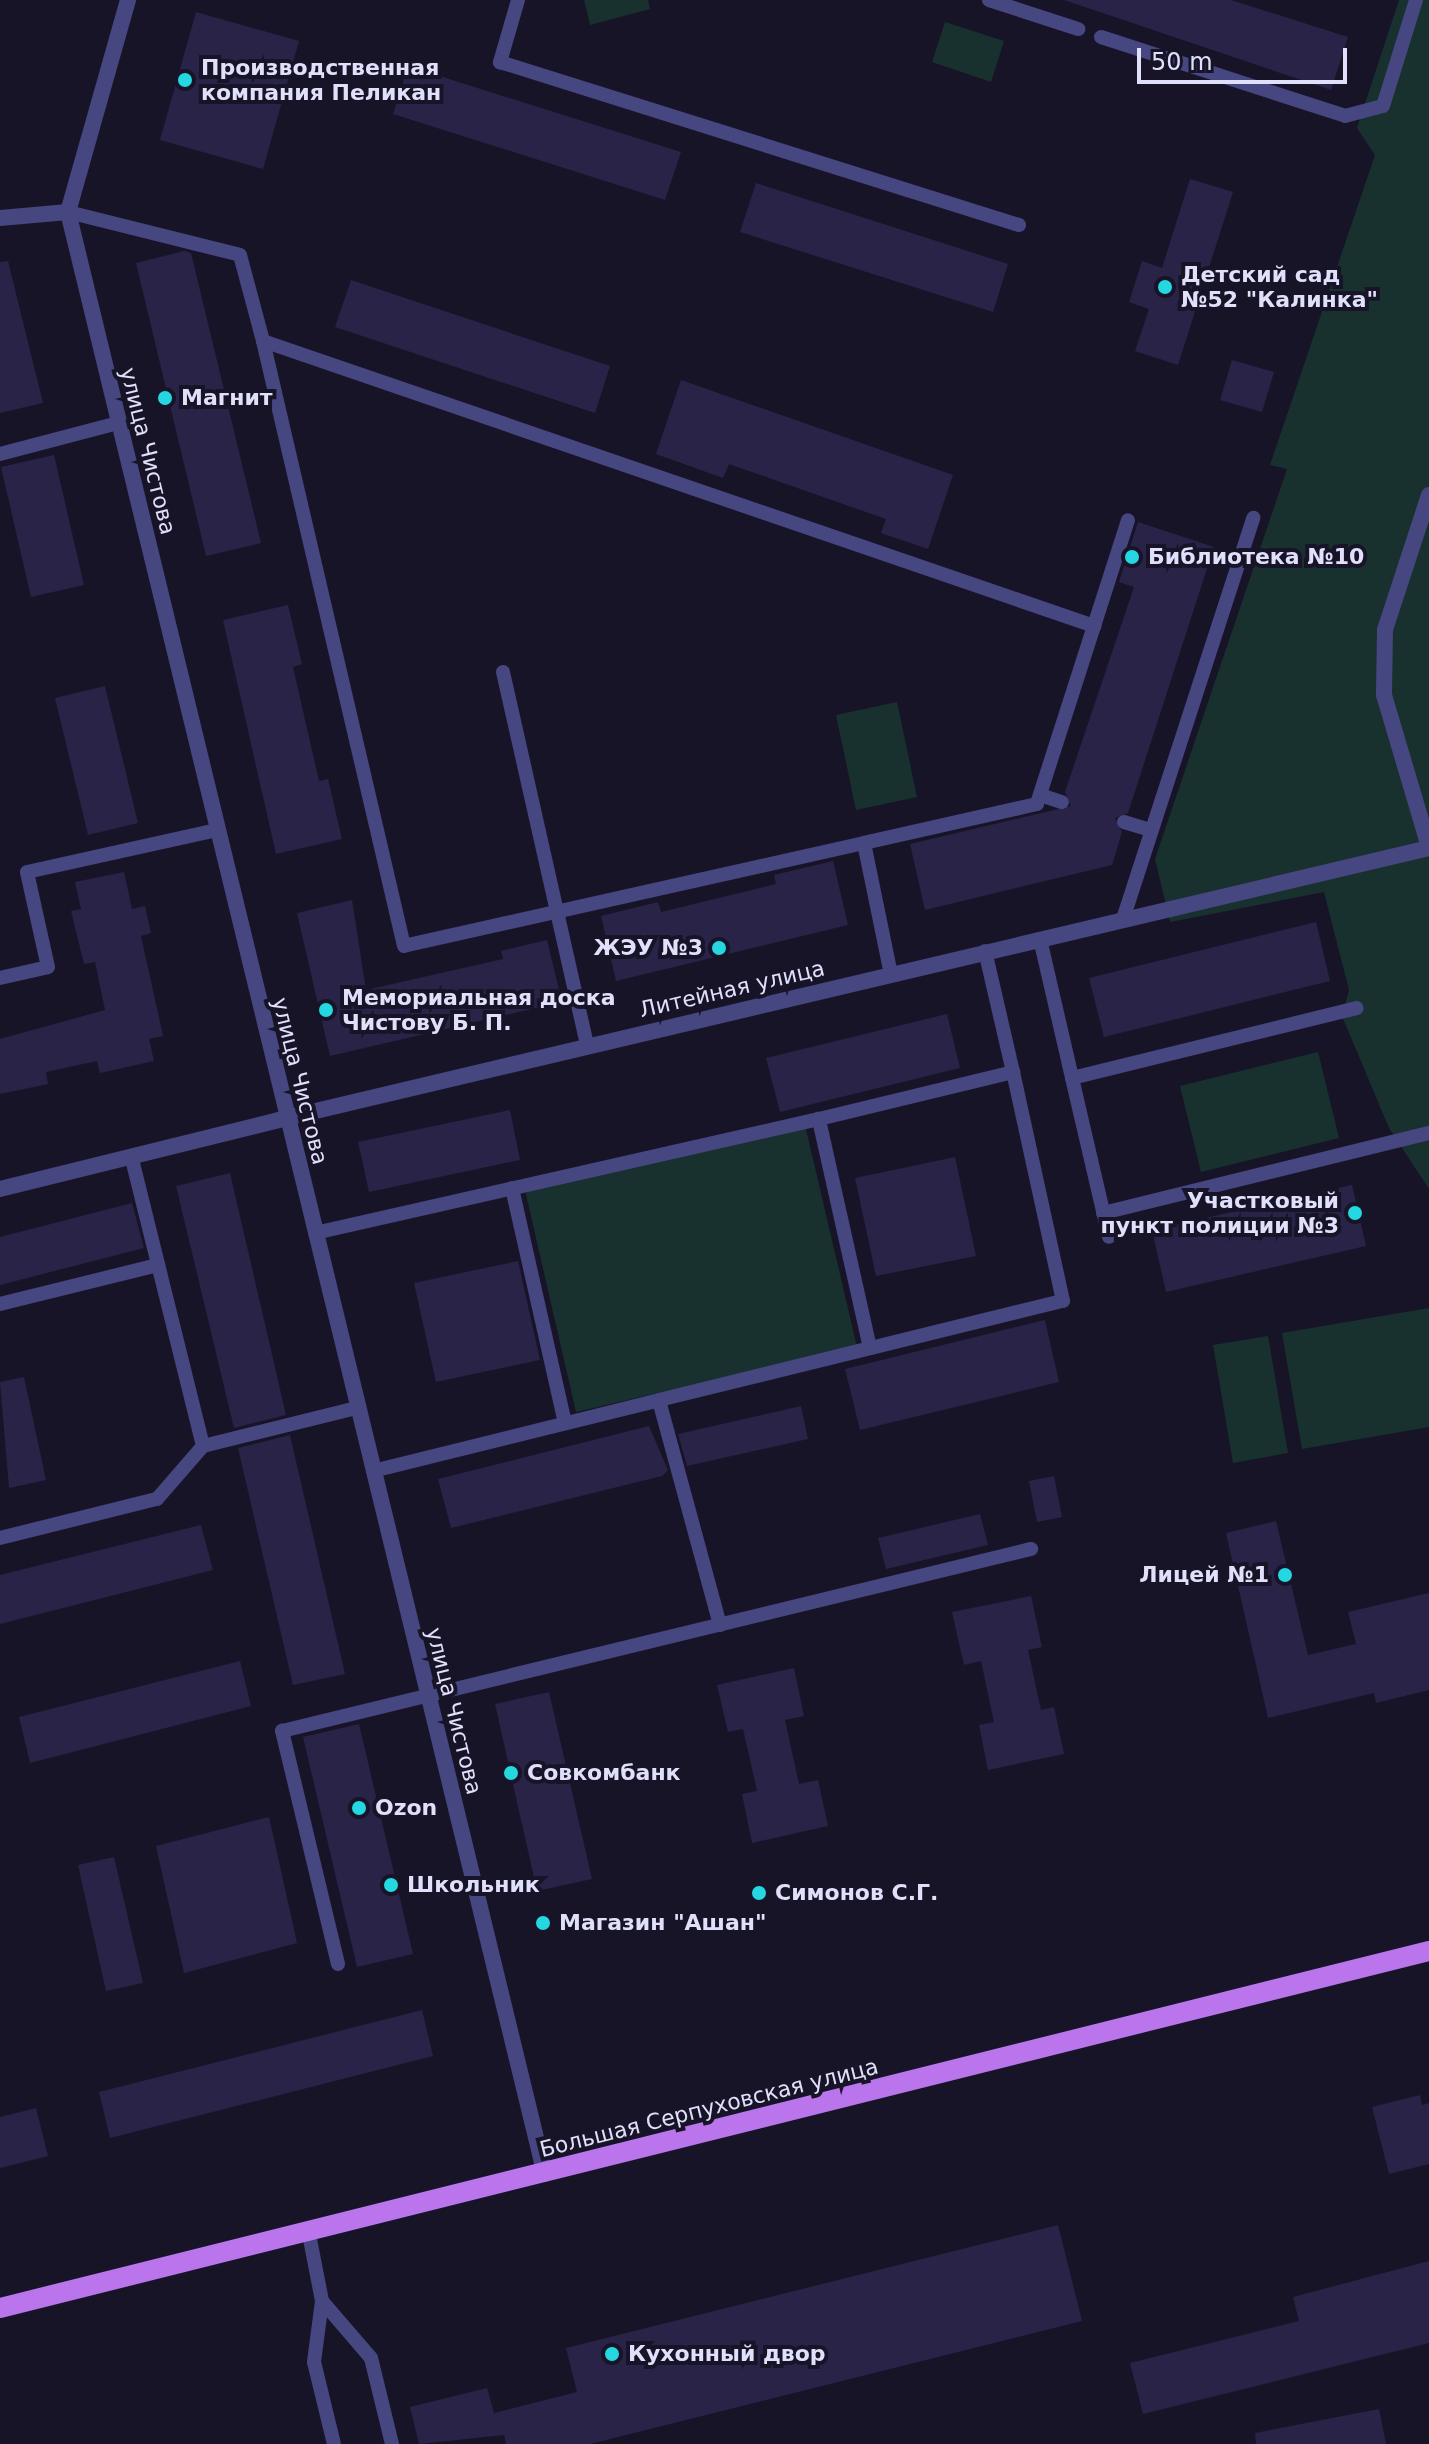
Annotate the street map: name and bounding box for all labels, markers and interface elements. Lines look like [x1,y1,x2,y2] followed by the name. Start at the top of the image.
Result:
[1141,32,1351,82] scale bar
[1151,48,1213,76] text: 50 m
[201,54,441,106] place label: Производственная компания Пеликан
[176,71,194,89] marker: Производственная компания Пеликан
[1181,261,1378,312] place label: Детский сад №52 "Калинка"
[1156,278,1174,296] marker: Детский сад №52 "Калинка"
[115,365,181,537] street label: улица Чистова
[181,385,273,411] place label: Магнит
[156,389,174,407] marker: Магнит
[1148,544,1364,570] place label: Библиотека №10
[1123,548,1141,566] marker: Библиотека №10
[594,935,703,961] place label: ЖЭУ №3
[710,939,728,957] marker: ЖЭУ №3
[637,955,827,1023] street label: Литейная улица
[342,984,615,1036] place label: Мемориальная доска Чистову Б. П.
[267,995,333,1167] street label: улица Чистова
[317,1001,335,1019] marker: Мемориальная доска Чистову Б. П.
[1101,1187,1339,1238] place label: Участковый пункт полиции №3
[1346,1204,1364,1222] marker: Участковый пункт полиции №3
[1139,1562,1269,1588] place label: Лицей №1
[1276,1566,1294,1584] marker: Лицей №1
[421,1625,487,1797] street label: улица Чистова
[527,1760,681,1786] place label: Совкомбанк
[502,1764,520,1782] marker: Совкомбанк
[375,1795,437,1821] place label: Ozon
[350,1799,368,1817] marker: Ozon
[407,1872,540,1898] place label: Школьник
[382,1876,400,1894] marker: Школьник
[775,1880,938,1906] place label: Симонов С.Г.
[750,1884,768,1902] marker: Симонов С.Г.
[559,1910,766,1936] place label: Магазин "Ашан"
[534,1914,552,1932] marker: Магазин "Ашан"
[537,2053,881,2163] street label: Большая Серпуховская улица
[628,2341,826,2367] place label: Кухонный двор
[603,2345,621,2363] marker: Кухонный двор

